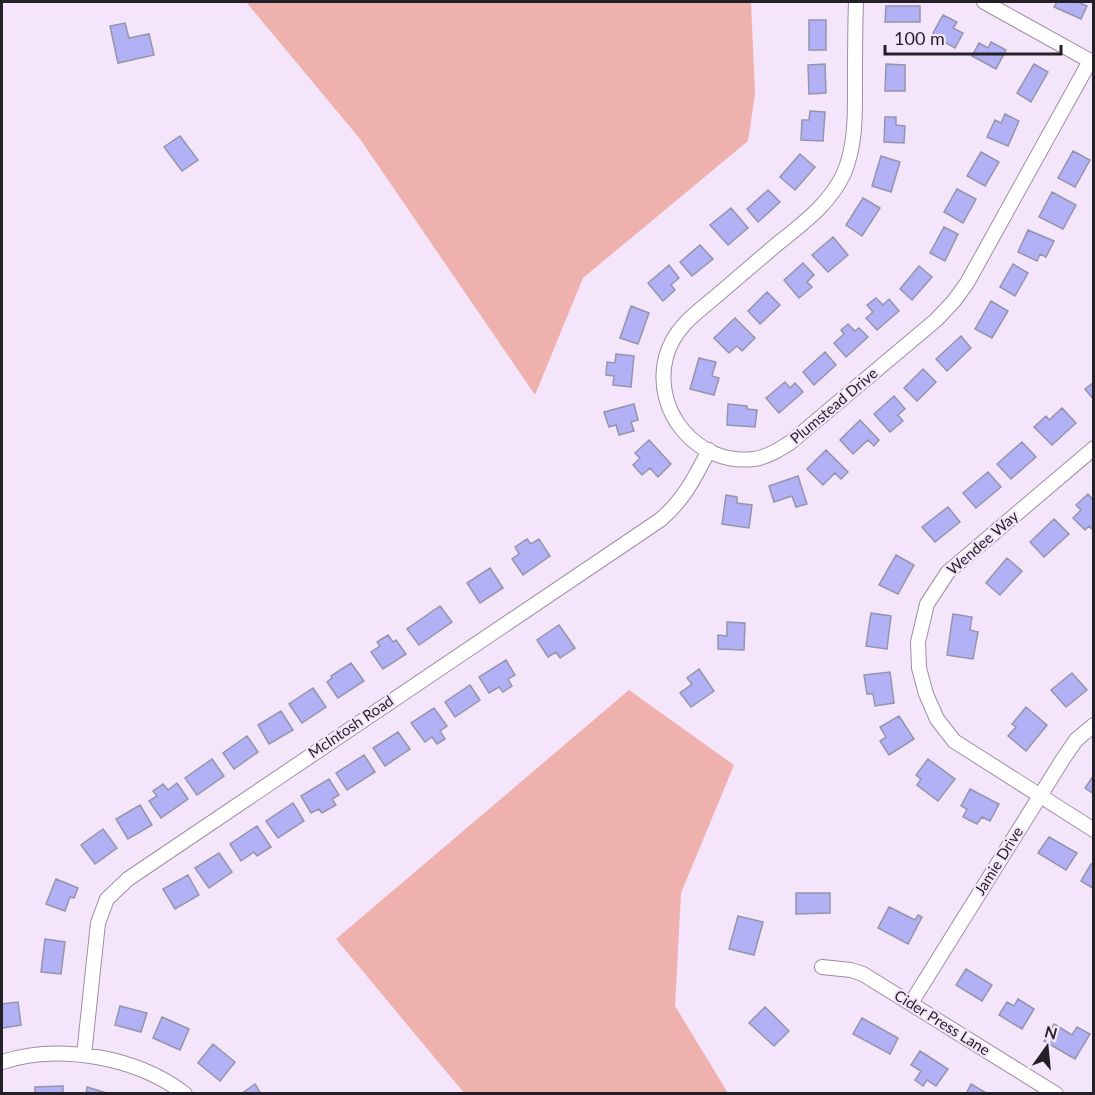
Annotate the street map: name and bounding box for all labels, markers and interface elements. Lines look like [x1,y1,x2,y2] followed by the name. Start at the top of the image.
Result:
[885,18,1060,56] scale bar
[894,27,945,49] text: 100 m
[786,363,881,447] street label: Plumstead Drive
[943,506,1022,578] street label: Wendee Way
[304,691,396,761] street label: McIntosh Road
[970,823,1026,898] street label: Jamie Drive
[891,986,994,1059] street label: Cider Press Lane
[1017,1017,1077,1077] north arrow
[1043,1021,1059,1043] text: N

